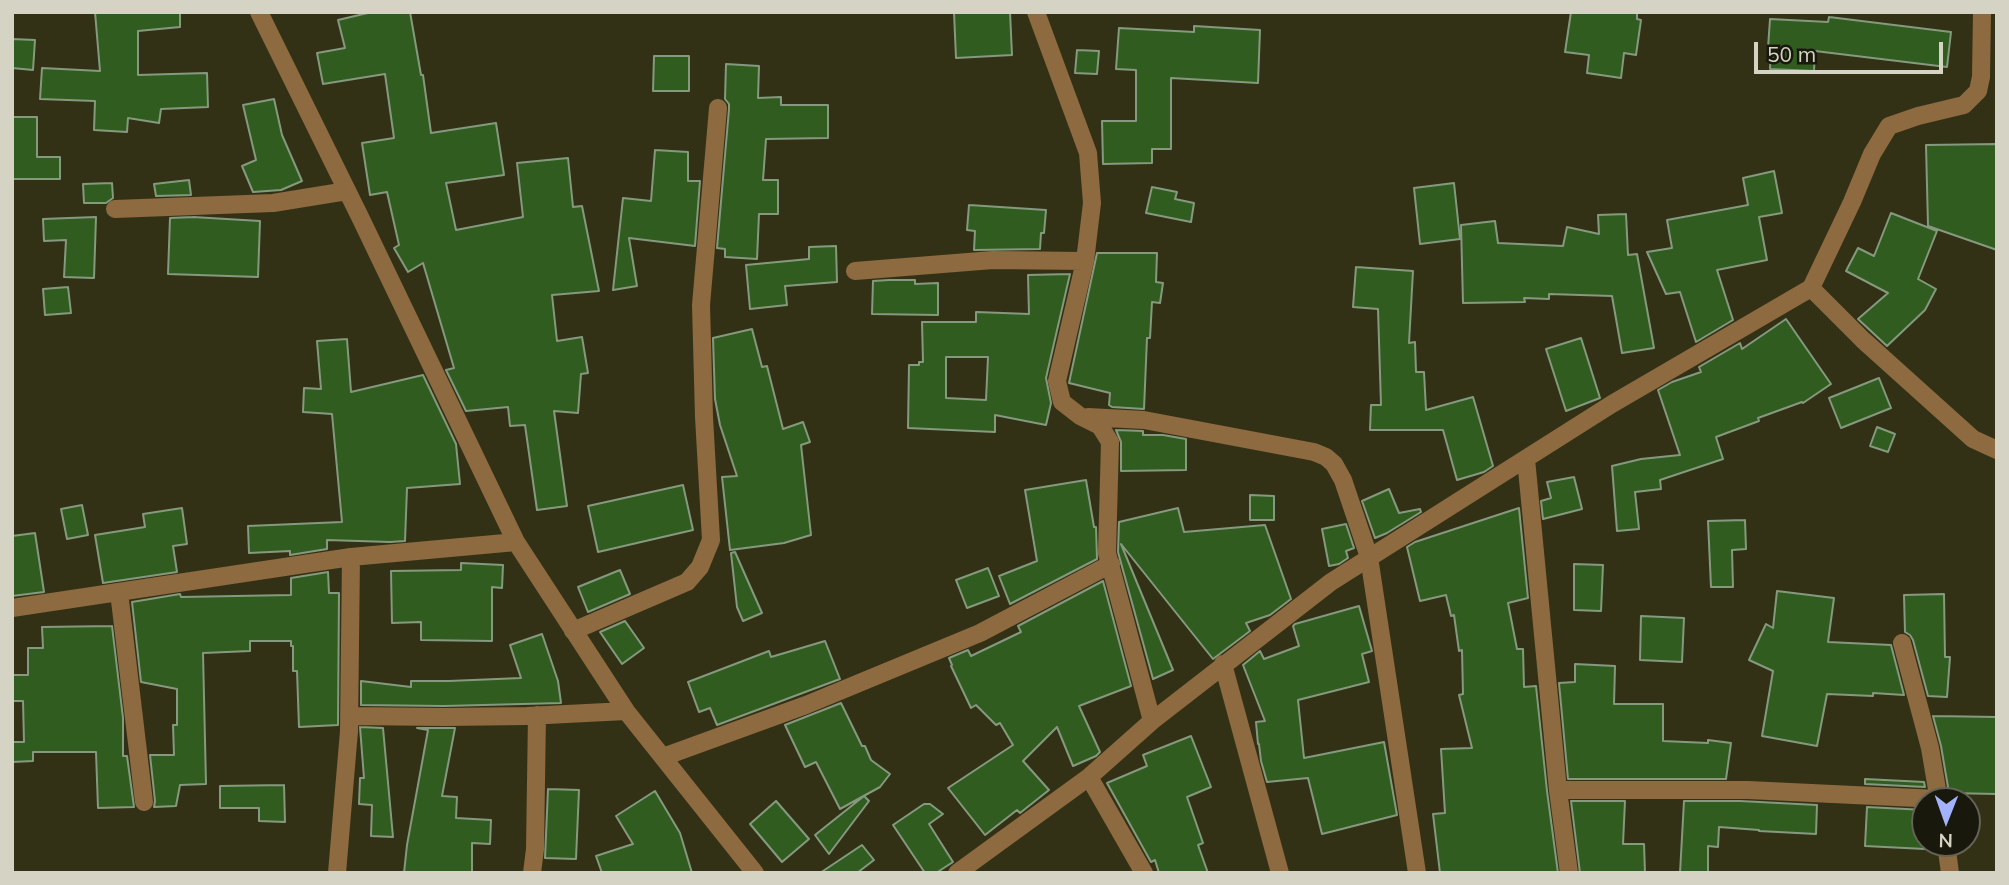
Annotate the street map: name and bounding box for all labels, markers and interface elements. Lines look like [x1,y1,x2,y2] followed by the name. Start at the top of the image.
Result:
[1757,28,1946,72] scale bar
[1767,41,1816,67] text: 50 m
[1911,787,1981,857] north arrow
[1938,829,1953,853] text: N

